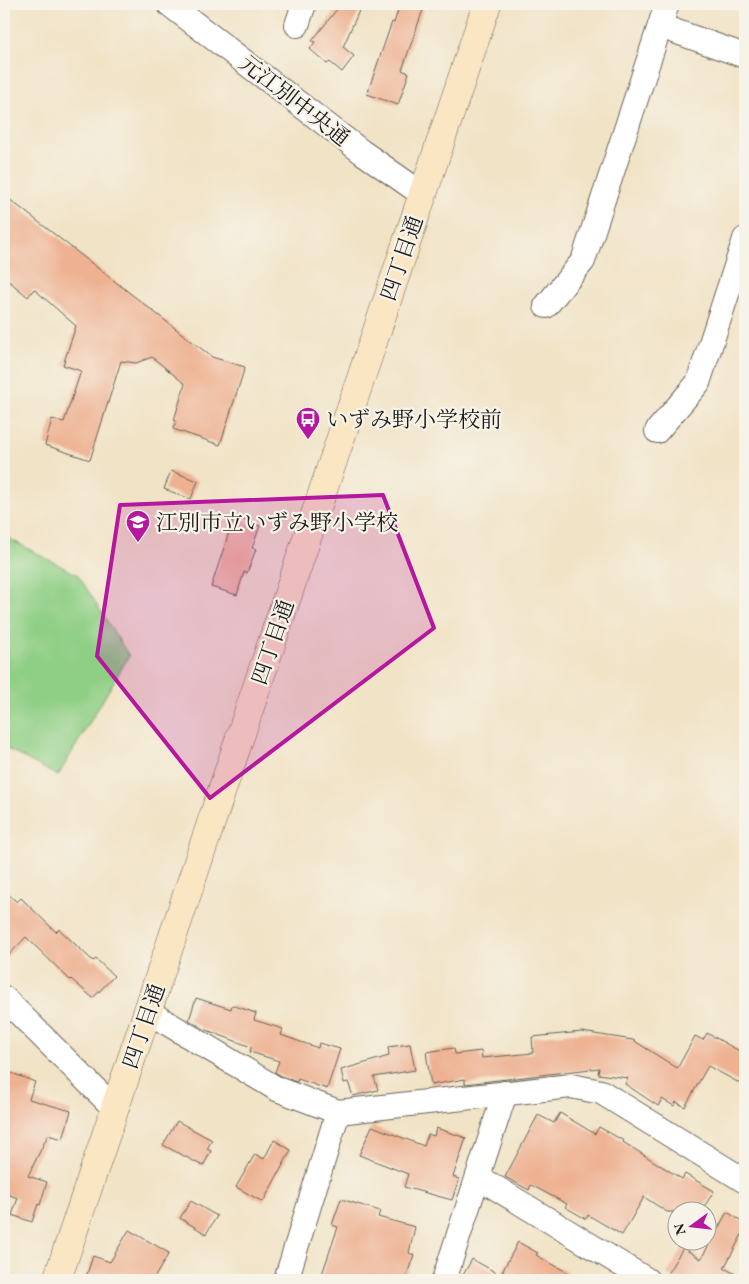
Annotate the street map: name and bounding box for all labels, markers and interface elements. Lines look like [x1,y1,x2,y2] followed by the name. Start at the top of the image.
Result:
[234,48,356,152] street label: 元江別中央通
[373,212,430,304] street label: 四丁目通
[326,405,502,434] place label: いずみ野小学校前
[295,406,321,440] bus stop icon: いずみ野小学校前
[156,508,398,537] place label: 江別市立いずみ野小学校
[125,509,151,543] school or university icon: 江別市立いずみ野小学校
[244,596,301,688] street label: 四丁目通
[115,980,172,1072] street label: 四丁目通
[666,1202,716,1252] north arrow
[669,1221,690,1237] text: N

